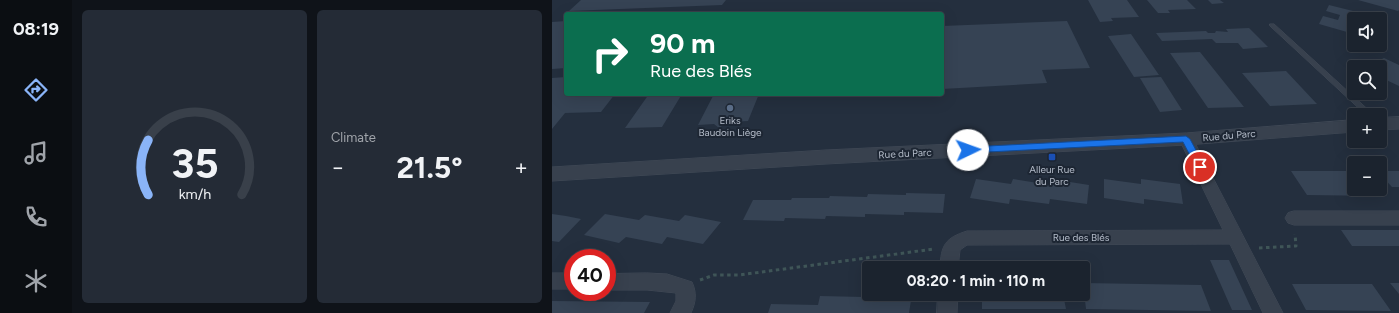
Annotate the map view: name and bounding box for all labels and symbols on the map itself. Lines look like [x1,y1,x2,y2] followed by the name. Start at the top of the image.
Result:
[725,103,735,113] marker: Eriks Baudoin Liège
[698,114,762,139] place label: Eriks Baudoin Liège
[1202,127,1257,144] street label: Rue du Parc
[947,129,989,171] position arrow
[878,146,933,161] street label: Rue du Parc
[1183,150,1217,184] pin
[1047,152,1057,162] marker: Alleur Rue du Parc
[1029,163,1075,188] place label: Alleur Rue du Parc
[1053,231,1110,244] street label: Rue des Blés
[564,249,616,301] speed limit sign: 40

